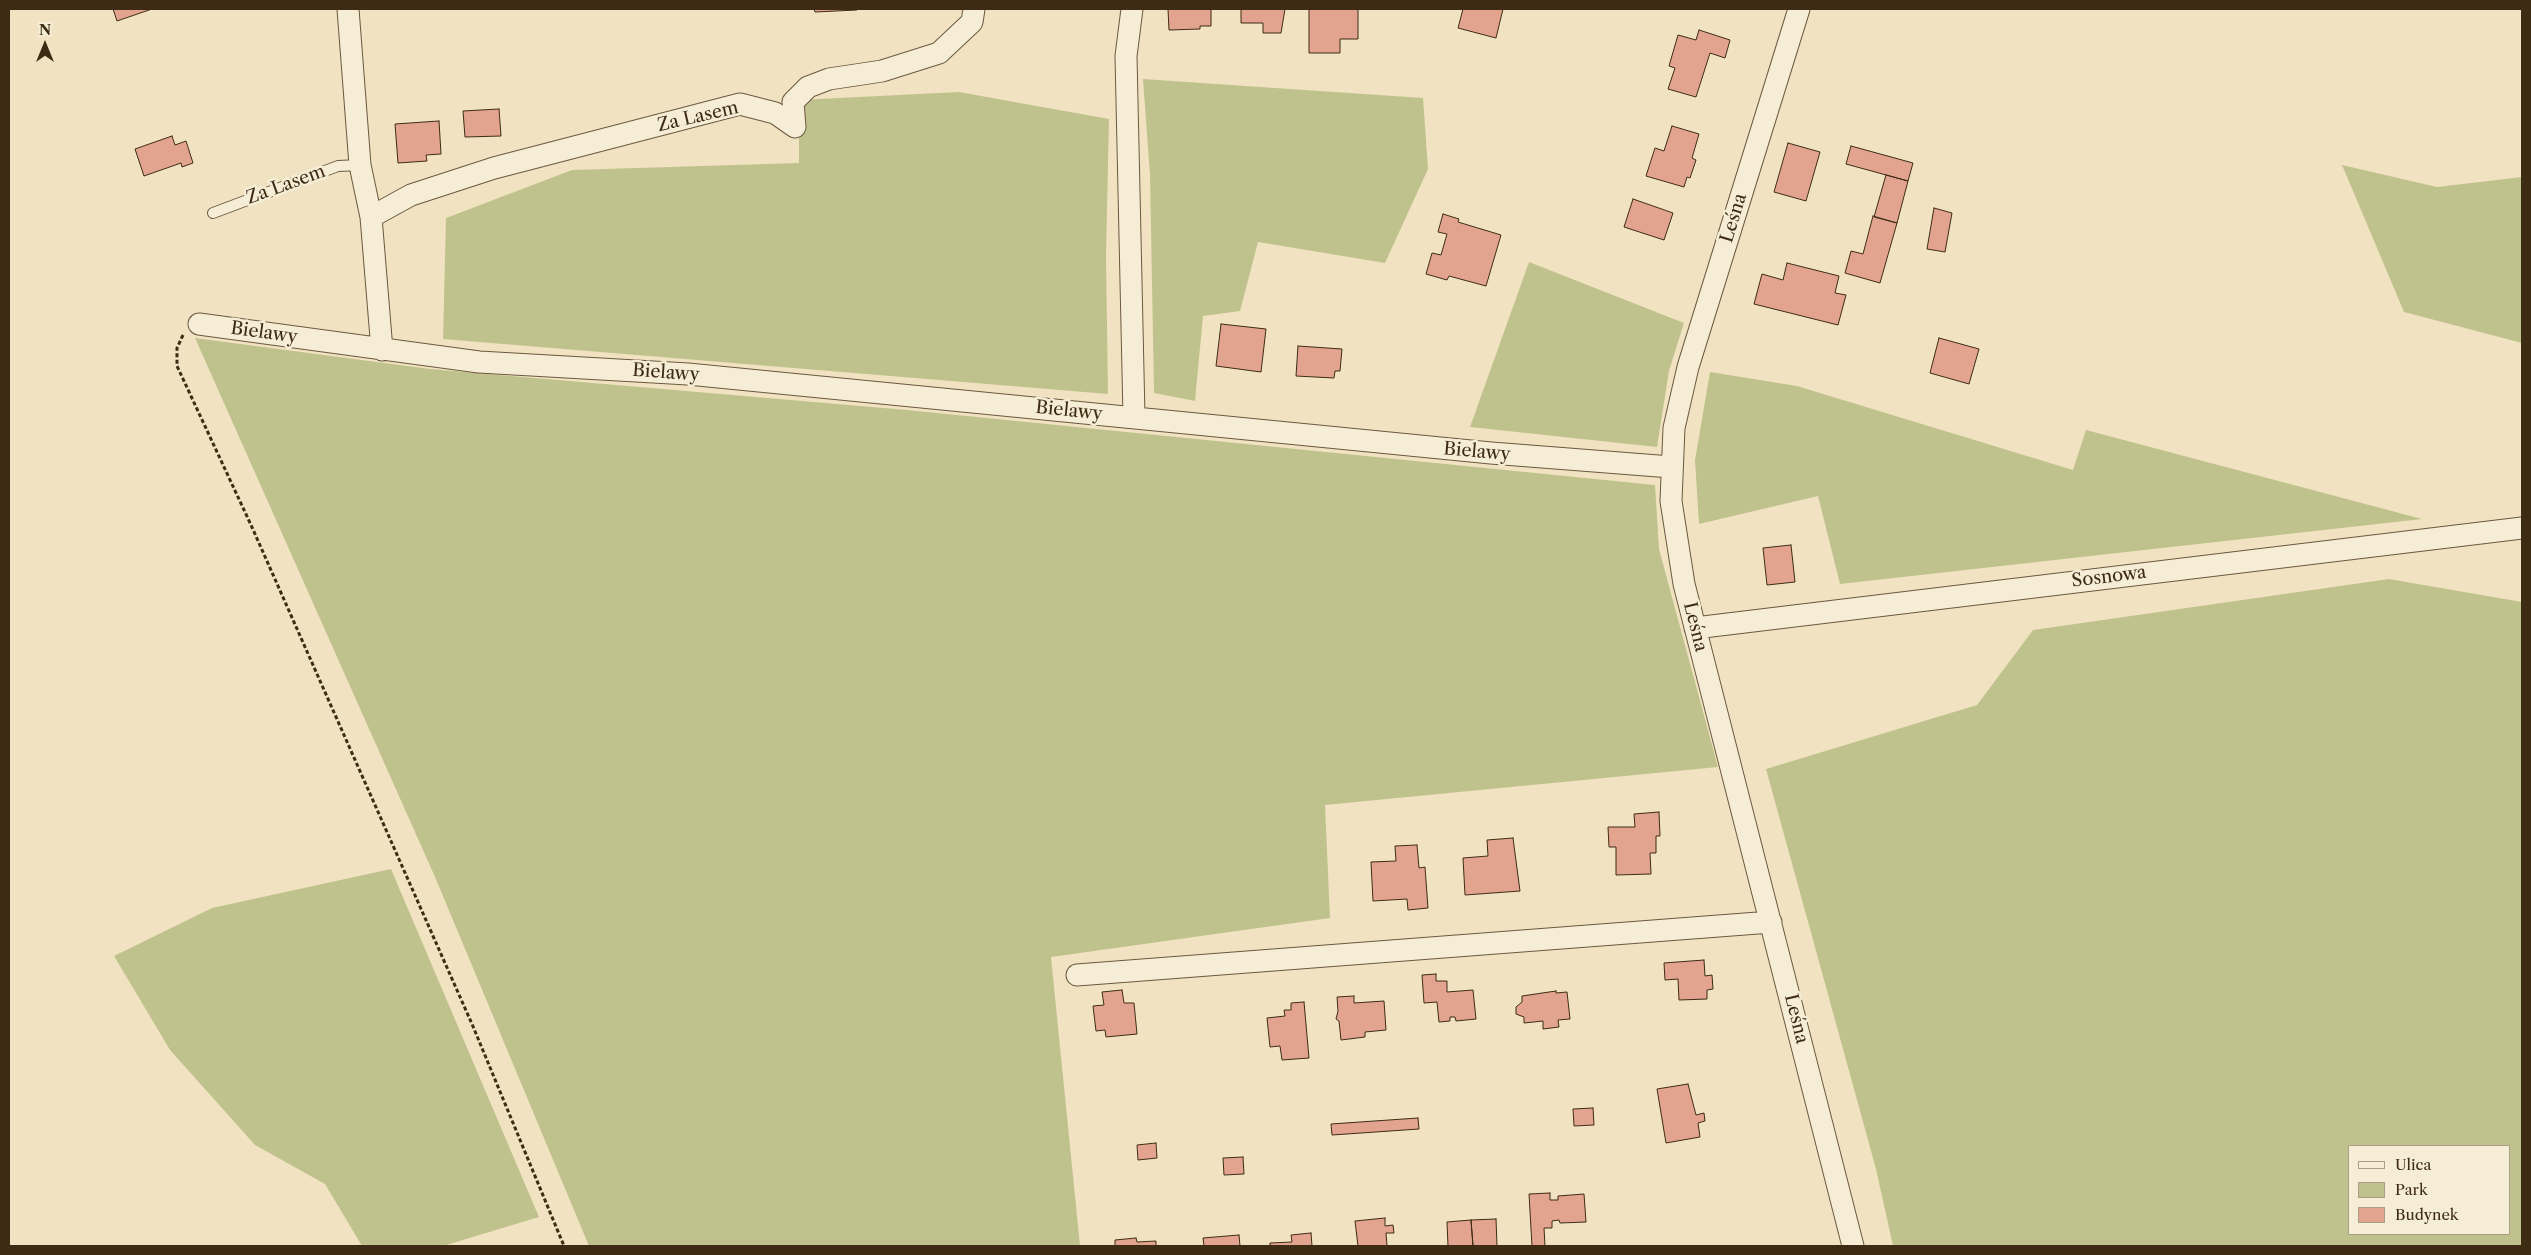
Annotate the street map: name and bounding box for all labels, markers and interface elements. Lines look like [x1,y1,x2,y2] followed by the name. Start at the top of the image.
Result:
[20,20,70,70] north arrow
[39,21,51,39] text: N
[655,97,741,137] street label: Za Lasem
[244,161,328,209] street label: Za Lasem
[1716,191,1752,245] street label: Leśna
[229,318,299,348] street label: Bielawy
[632,360,700,386] street label: Bielawy
[1034,397,1104,425] street label: Bielawy
[1443,438,1511,466] street label: Bielawy
[2070,562,2148,592] street label: Sosnowa
[1678,600,1712,654] street label: Leśna
[1779,992,1813,1046] street label: Leśna
[2348,1145,2511,1235] legend
[2395,1155,2431,1174] text: Ulica
[2395,1180,2428,1199] text: Park
[2395,1205,2459,1224] text: Budynek

